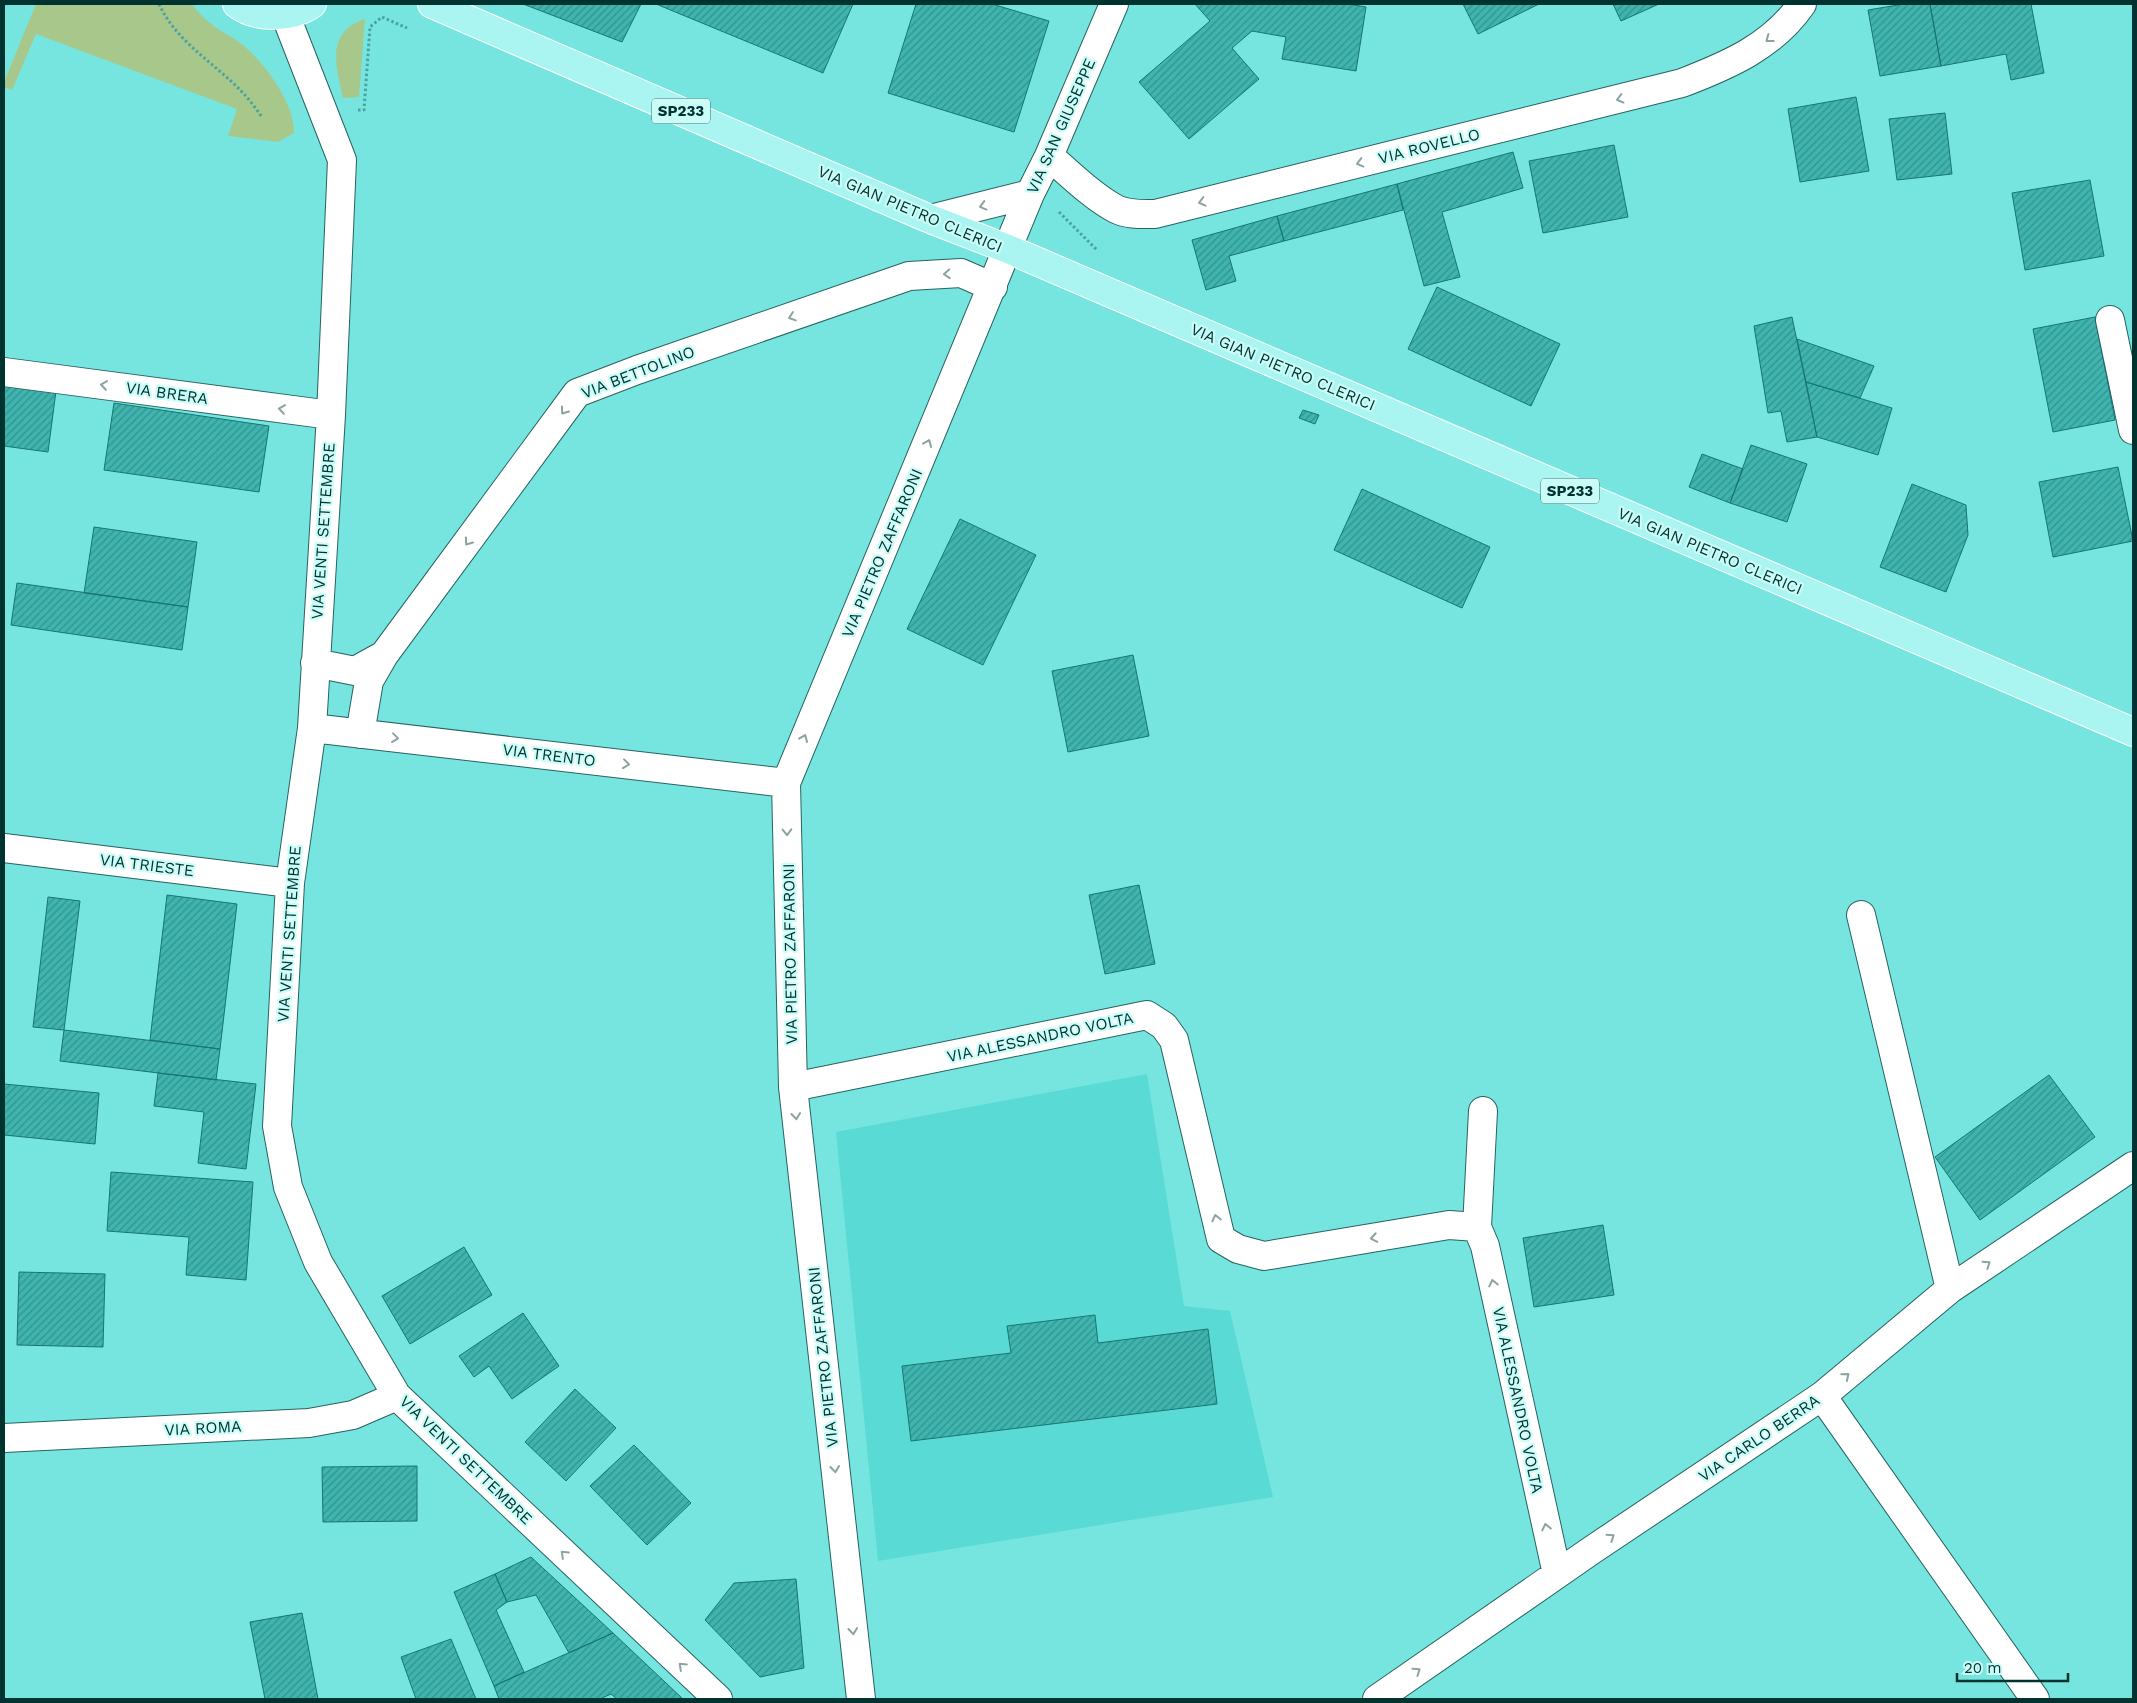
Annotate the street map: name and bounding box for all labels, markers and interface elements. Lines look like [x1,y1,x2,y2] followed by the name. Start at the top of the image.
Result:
[1765,33,1775,42] one-way arrow
[1023,55,1099,197] street label: VIA SAN GIUSEPPE
[1615,93,1624,104] one-way arrow
[652,98,710,124] road number: SP233
[1376,124,1482,168] street label: VIA ROVELLO
[1356,157,1365,168] one-way arrow
[815,161,1005,257] street label: VIA GIAN PIETRO CLERICI
[1199,197,1207,207] one-way arrow
[979,200,988,211] one-way arrow
[943,268,951,279] one-way arrow
[788,311,796,321] one-way arrow
[1188,319,1378,415] street label: VIA GIAN PIETRO CLERICI
[579,342,697,402] street label: VIA BETTOLINO
[125,378,210,408] street label: VIA BRERA
[99,380,107,391] one-way arrow
[278,404,286,415] one-way arrow
[561,405,570,415] one-way arrow
[921,439,932,448] one-way arrow
[307,442,339,620] street label: VIA VENTI SETTEMBRE
[838,466,926,640] street label: VIA PIETRO ZAFFARONI
[1541,478,1599,504] road number: SP233
[1615,503,1805,599] street label: VIA GIAN PIETRO CLERICI
[465,536,474,546] one-way arrow
[391,732,399,743] one-way arrow
[798,734,809,743] one-way arrow
[501,740,597,770] street label: VIA TRENTO
[622,758,630,769] one-way arrow
[782,828,792,836] one-way arrow
[273,845,305,1023] street label: VIA VENTI SETTEMBRE
[99,850,195,880] street label: VIA TRIESTE
[779,863,801,1045] street label: VIA PIETRO ZAFFARONI
[945,1008,1135,1066] street label: VIA ALESSANDRO VOLTA
[790,1113,801,1121] one-way arrow
[1211,1213,1222,1222] one-way arrow
[1369,1232,1378,1242] one-way arrow
[1982,1261,1991,1270] one-way arrow
[804,1266,842,1448] street label: VIA PIETRO ZAFFARONI
[1488,1278,1498,1287] one-way arrow
[1489,1305,1547,1495] street label: VIA ALESSANDRO VOLTA
[1840,1373,1849,1381] one-way arrow
[1695,1390,1823,1486] street label: VIA CARLO BERRA
[396,1392,536,1528] street label: VIA VENTI SETTEMBRE
[164,1416,242,1440] street label: VIA ROMA
[829,1465,840,1473] one-way arrow
[1541,1522,1552,1531] one-way arrow
[1606,1534,1615,1543] one-way arrow
[561,1551,570,1560] one-way arrow
[847,1627,858,1635] one-way arrow
[1957,1650,2068,1682] scale bar
[1964,1659,2002,1677] text: 20 m
[679,1663,688,1672] one-way arrow
[1412,1668,1421,1677] one-way arrow

